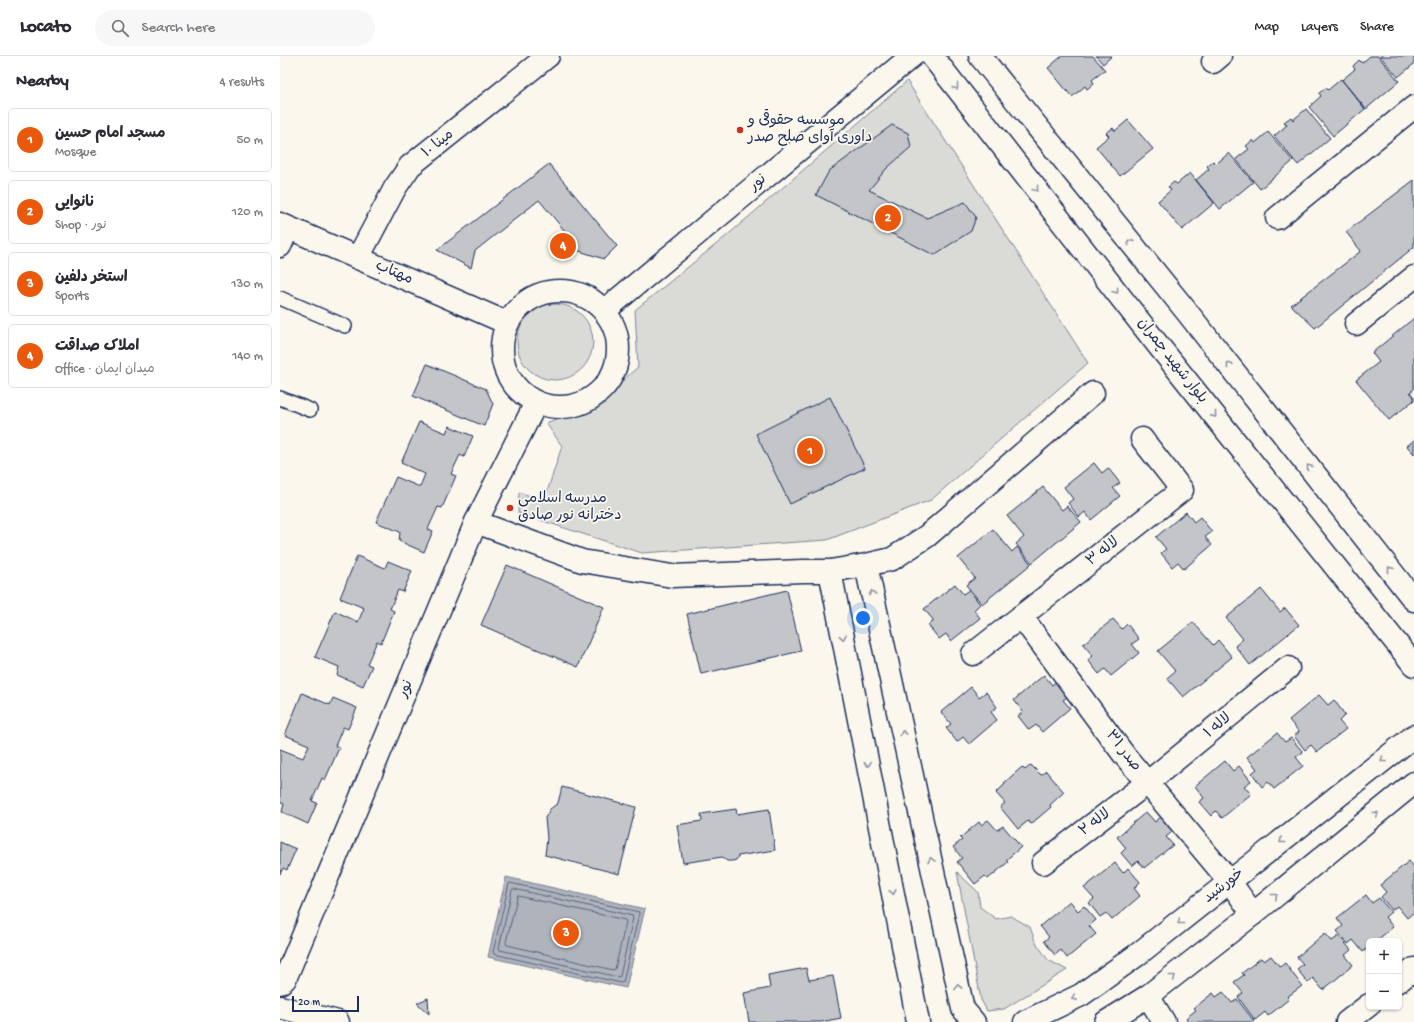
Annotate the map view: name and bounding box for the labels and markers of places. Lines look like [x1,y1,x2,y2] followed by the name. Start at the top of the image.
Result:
[747,108,872,147] place label: موسسه حقوقی و داوری آوای صلح صدر
[735,125,745,135] marker: موسسه حقوقی و داوری آوای صلح صدر
[875,203,901,233] pin: 2
[550,231,576,261] pin: 4
[797,436,823,466] pin: 1
[518,490,621,525] place label: مدرسه اسلامی دخترانه نور صادق
[505,503,515,513] marker: مدرسه اسلامی دخترانه نور صادق
[553,918,579,948] pin: 3

